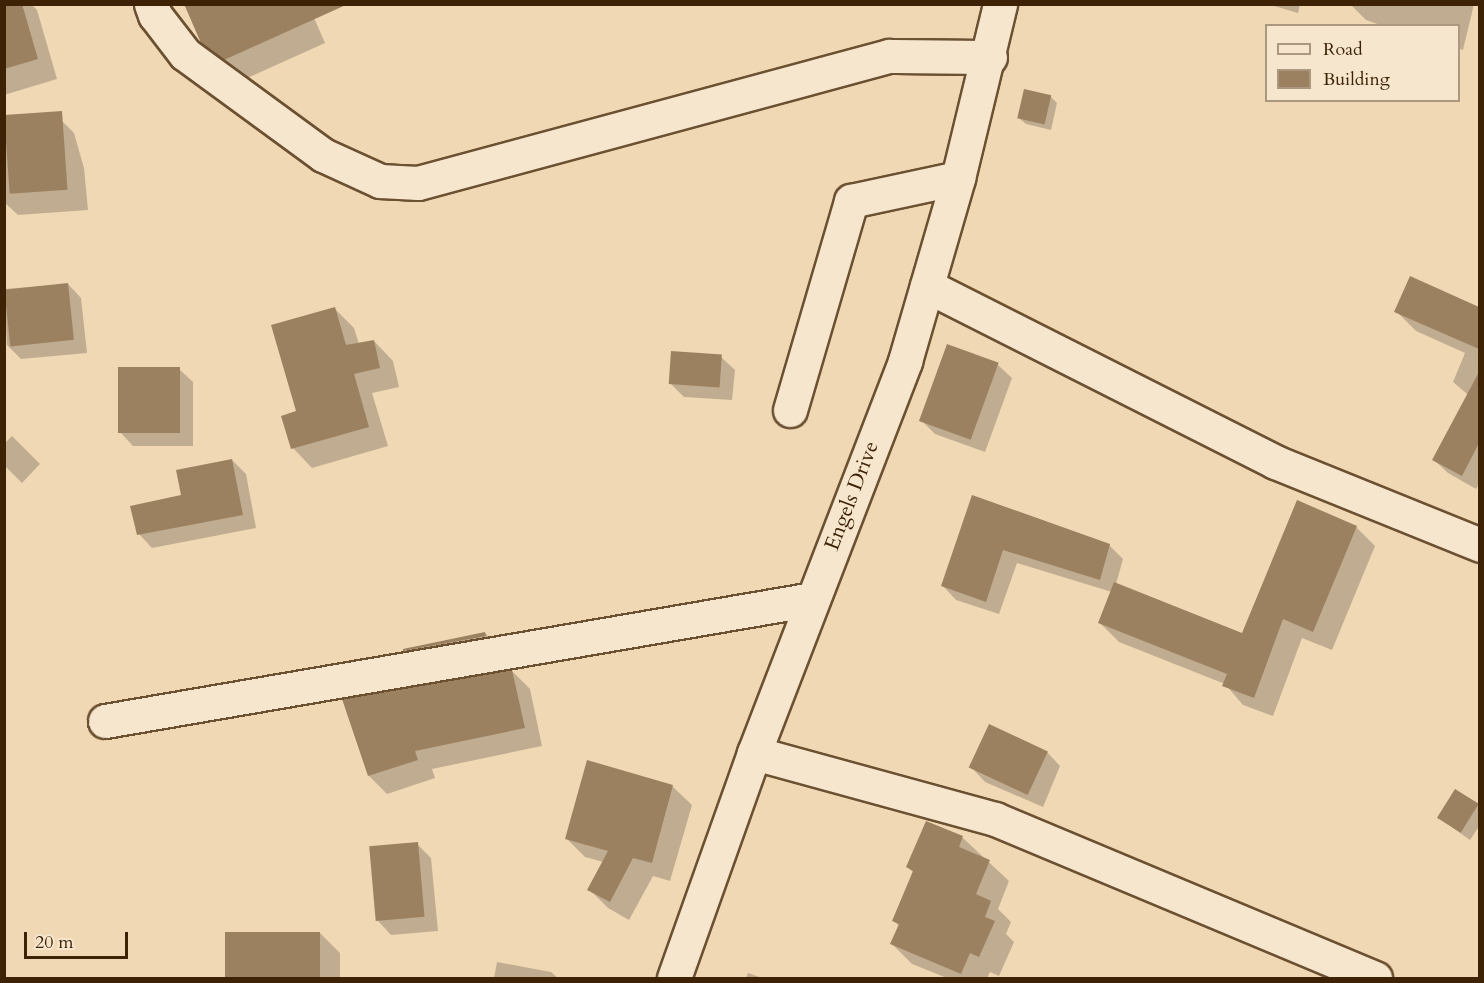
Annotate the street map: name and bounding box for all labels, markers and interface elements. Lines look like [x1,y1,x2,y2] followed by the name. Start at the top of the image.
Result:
[1265,24,1460,102] legend
[1323,37,1363,62] text: Road
[1323,67,1390,92] text: Building
[820,438,884,554] street label: Engels Drive
[27,920,130,958] scale bar
[35,930,74,955] text: 20 m

